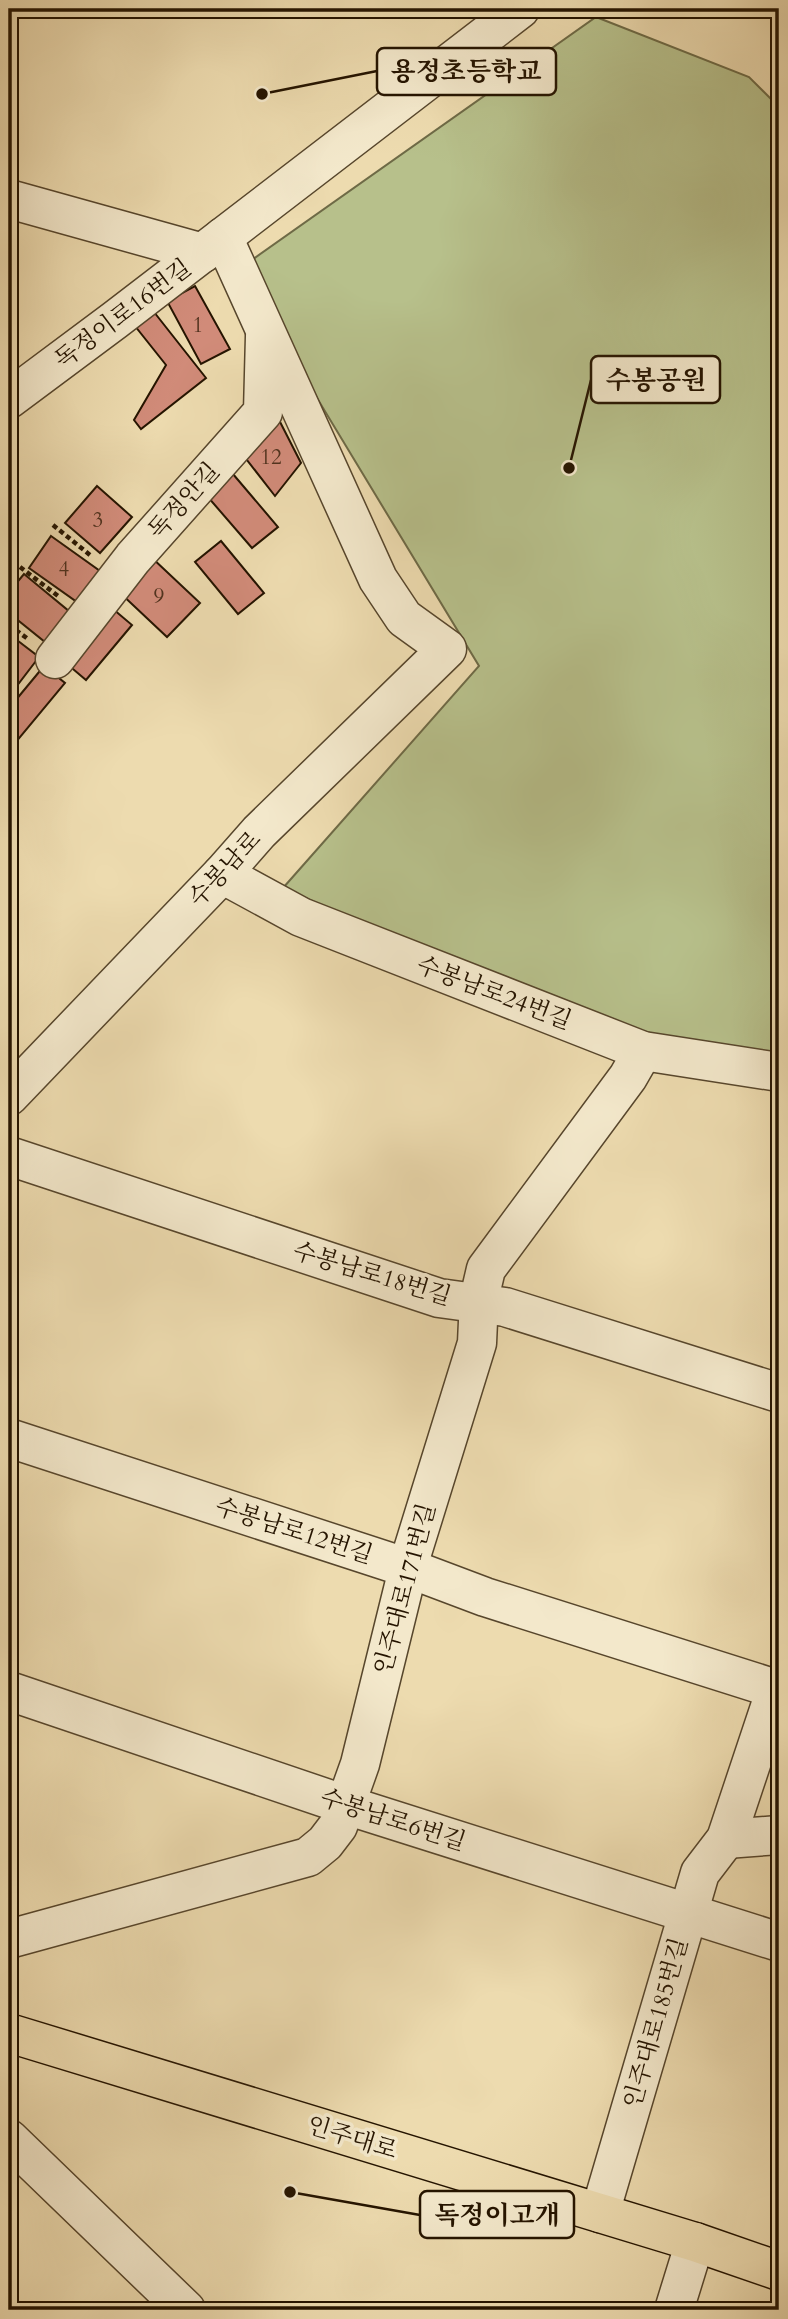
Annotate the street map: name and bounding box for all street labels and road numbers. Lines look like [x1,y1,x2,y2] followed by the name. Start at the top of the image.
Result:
[49,253,197,375] street label: 독정이로16번길
[141,455,227,547] street label: 독정안길
[181,824,269,914] street label: 수봉남로
[412,948,576,1038] street label: 수봉남로24번길
[289,1234,455,1314] street label: 수봉남로18번길
[211,1490,377,1572] street label: 수봉남로12번길
[366,1500,444,1678] street label: 인주대로171번길
[316,1781,470,1859] street label: 수봉남로6번길
[616,1934,696,2112] street label: 인주대로185번길
[303,2109,401,2167] street label: 인주대로

